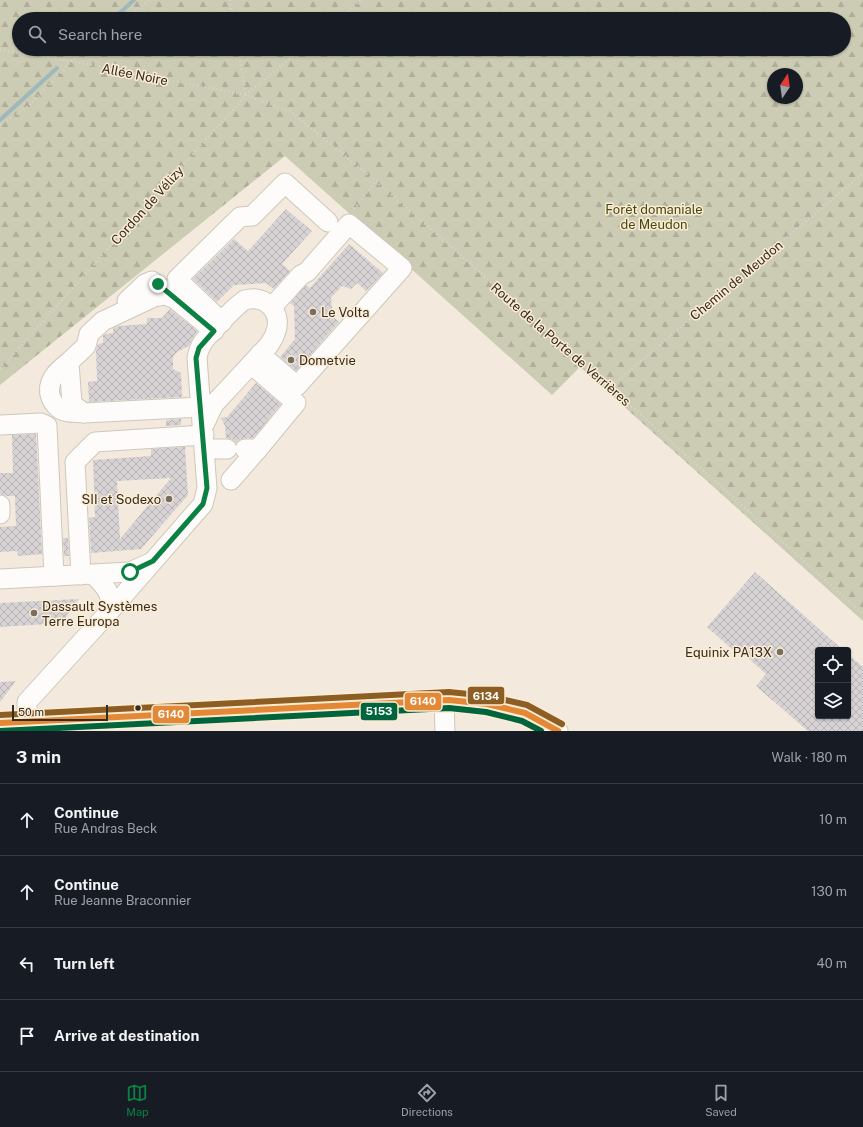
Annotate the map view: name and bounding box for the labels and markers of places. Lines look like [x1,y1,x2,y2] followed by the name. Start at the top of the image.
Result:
[321,305,370,320] place label: Le Volta
[308,307,318,317] marker: Le Volta
[299,353,356,368] place label: Dometvie
[286,355,296,365] marker: Dometvie
[82,492,161,507] place label: SII et Sodexo
[164,494,174,504] marker: SII et Sodexo
[42,599,157,629] place label: Dassault Systèmes Terre Europa
[29,608,39,618] marker: Dassault Systèmes Terre Europa
[685,645,772,660] place label: Equinix PA13X
[775,647,785,657] marker: Equinix PA13X
[133,703,143,713] unlabelled marker

